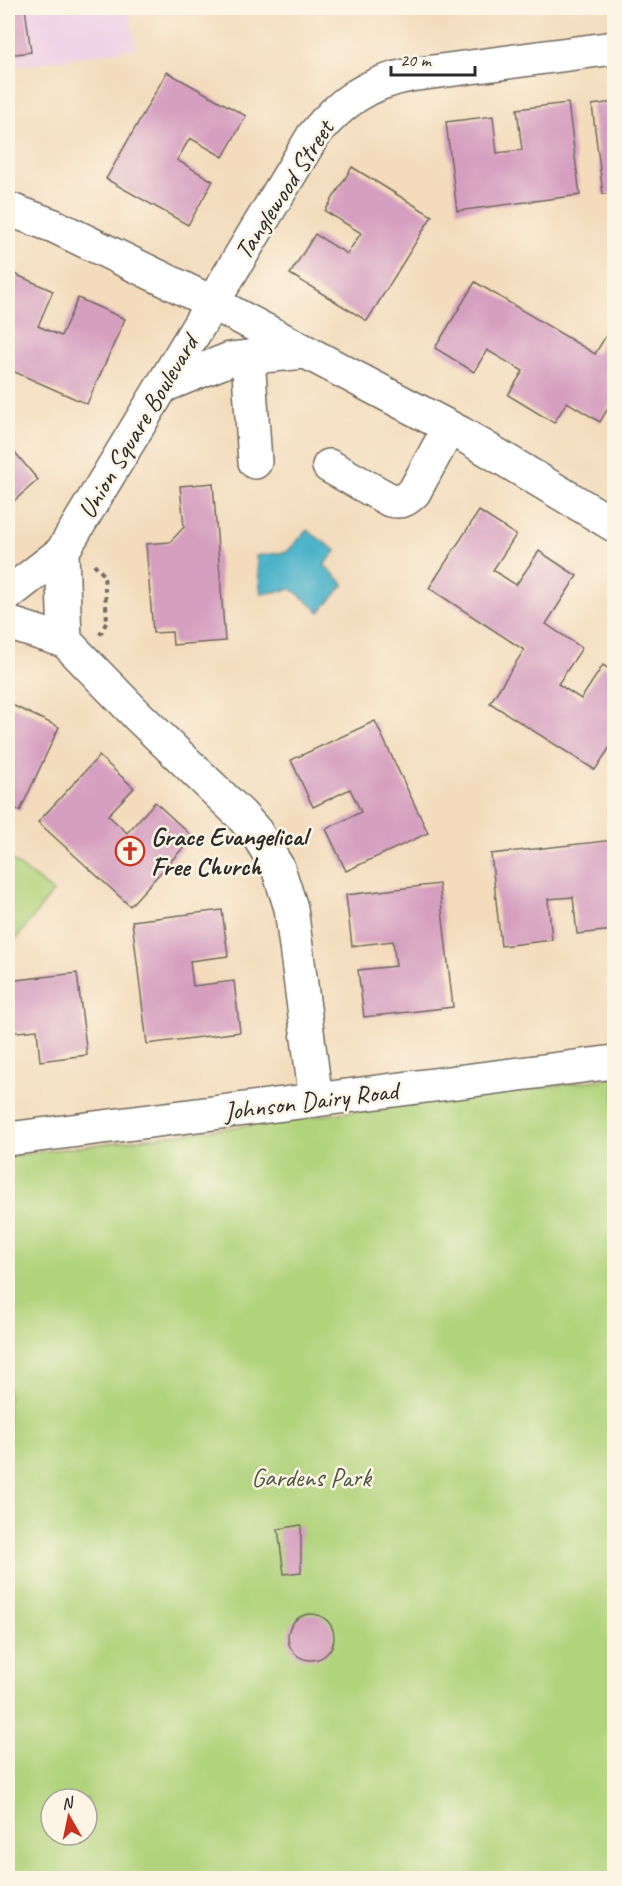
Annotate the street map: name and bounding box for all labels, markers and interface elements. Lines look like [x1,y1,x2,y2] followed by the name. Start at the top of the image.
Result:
[391,39,475,77] scale bar
[400,49,433,71] text: 20 m
[227,112,342,266] street label: Tanglewood Street
[70,326,208,525] street label: Union Square Boulevard
[151,820,312,883] place label: Grace Evangelical Free Church
[114,835,146,867] church icon: Grace Evangelical Free Church
[220,1074,403,1128] street label: Johnson Dairy Road
[251,1461,373,1494] park label: Gardens Park
[39,1787,99,1847] north arrow
[60,1792,76,1814] text: N

